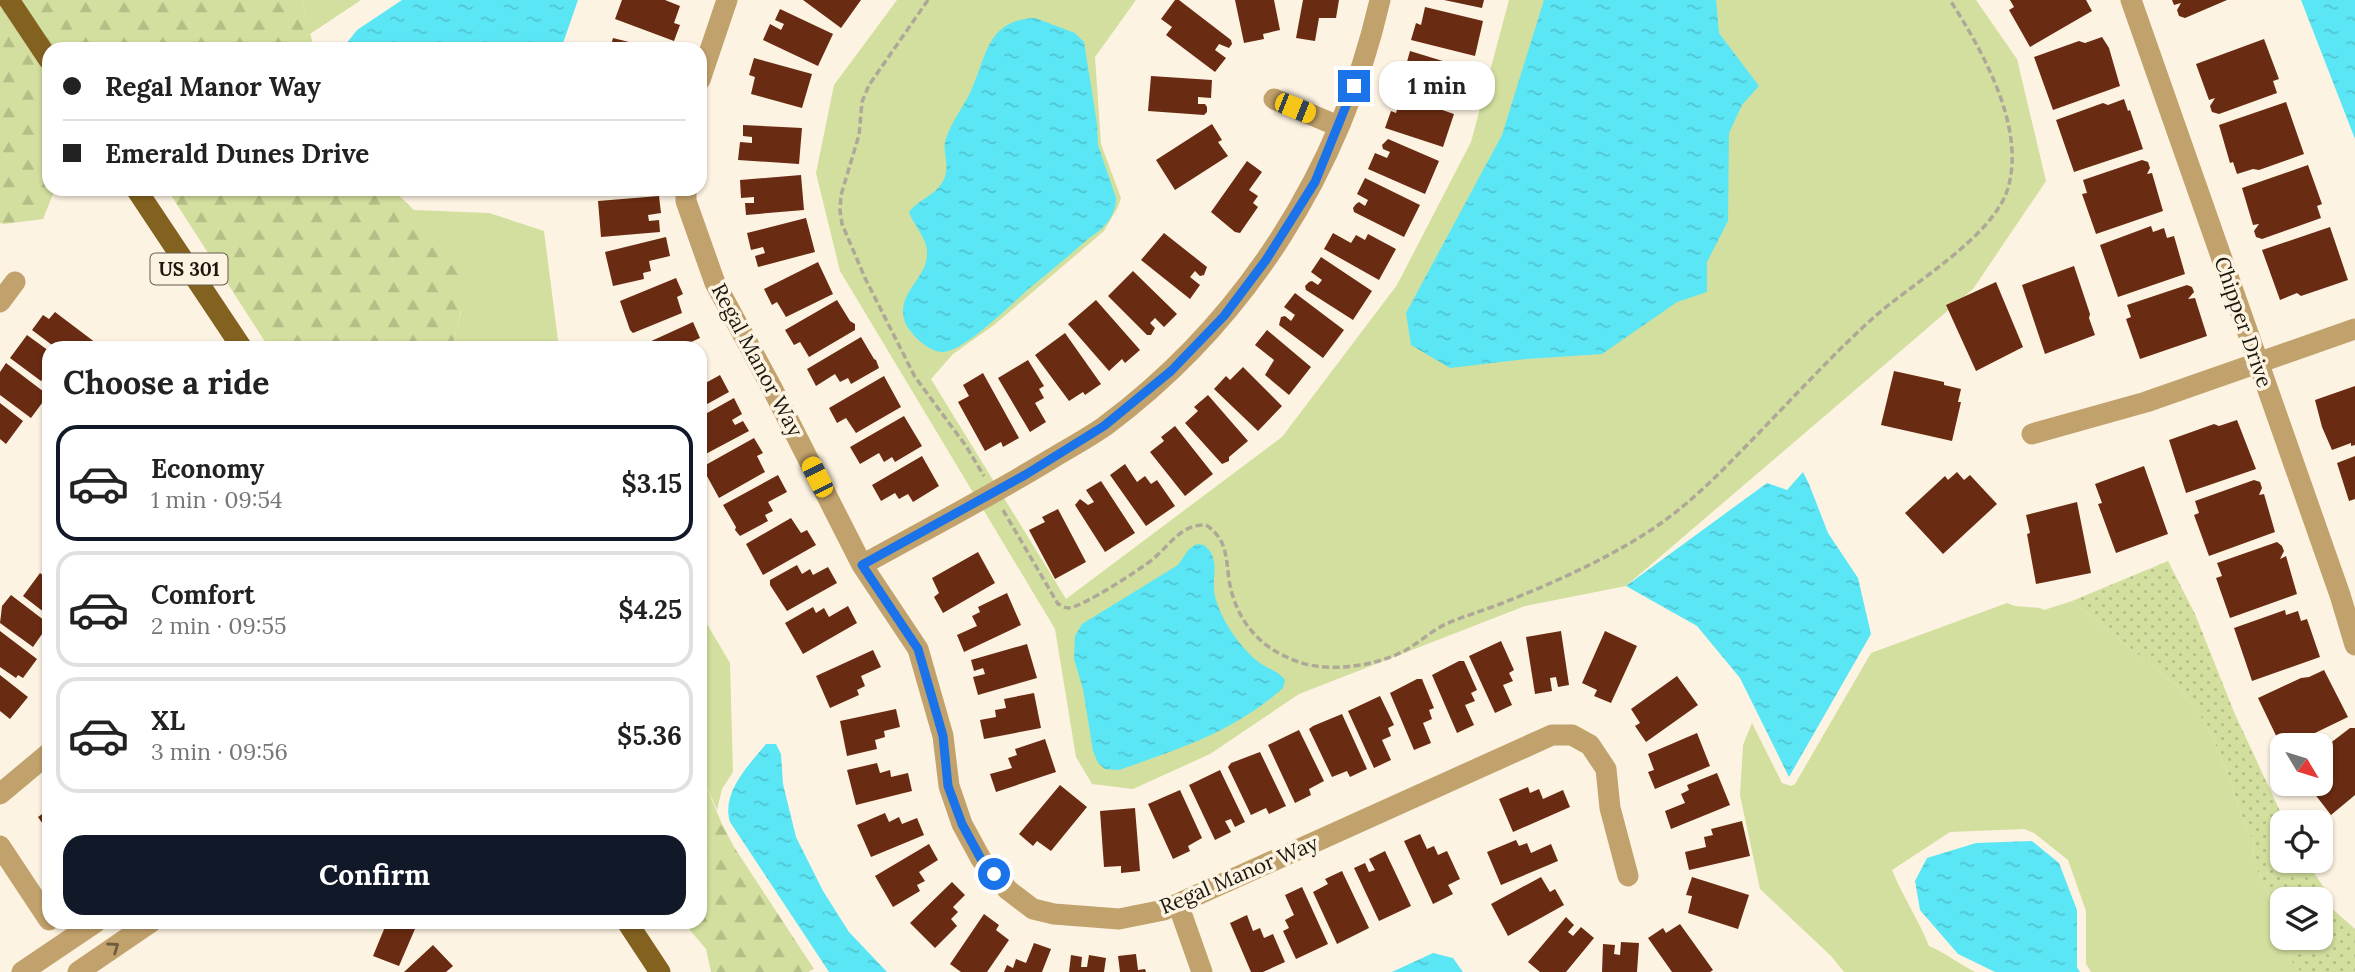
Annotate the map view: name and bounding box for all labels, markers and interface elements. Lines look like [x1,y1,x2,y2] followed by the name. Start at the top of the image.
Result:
[1378,62,1494,110] callout: 1 min
[105,70,321,103] text: Regal Manor Way
[1338,70,1370,102] route end
[1408,71,1466,100] text: 1 min
[1272,90,1319,126] car
[105,137,369,170] text: Emerald Dunes Drive
[2208,253,2279,391] street label: Chipper Drive
[150,254,228,284] road number: US 301
[706,279,809,441] street label: Regal Manor Way
[63,362,270,403] text: Choose a ride
[67,452,130,515] icon: car
[151,452,264,485] text: Economy
[799,454,836,500] car
[621,467,682,500] text: $3.15
[151,485,283,514] text: 1 min · 09:54
[67,578,130,641] icon: car
[151,578,255,611] text: Comfort
[619,593,682,626] text: $4.25
[151,611,287,640] text: 2 min · 09:55
[67,704,130,767] icon: car
[151,704,185,737] text: XL
[617,719,682,752] text: $5.36
[2270,733,2333,796] north arrow
[2270,733,2333,950] map controls
[151,737,288,766] text: 3 min · 09:56
[2270,810,2333,873] button: locate
[1155,829,1322,920] street label: Regal Manor Way
[63,835,686,915] button: Confirm
[978,858,1010,890] route start
[2270,887,2333,950] button: layers
[106,943,119,955] one-way arrow

